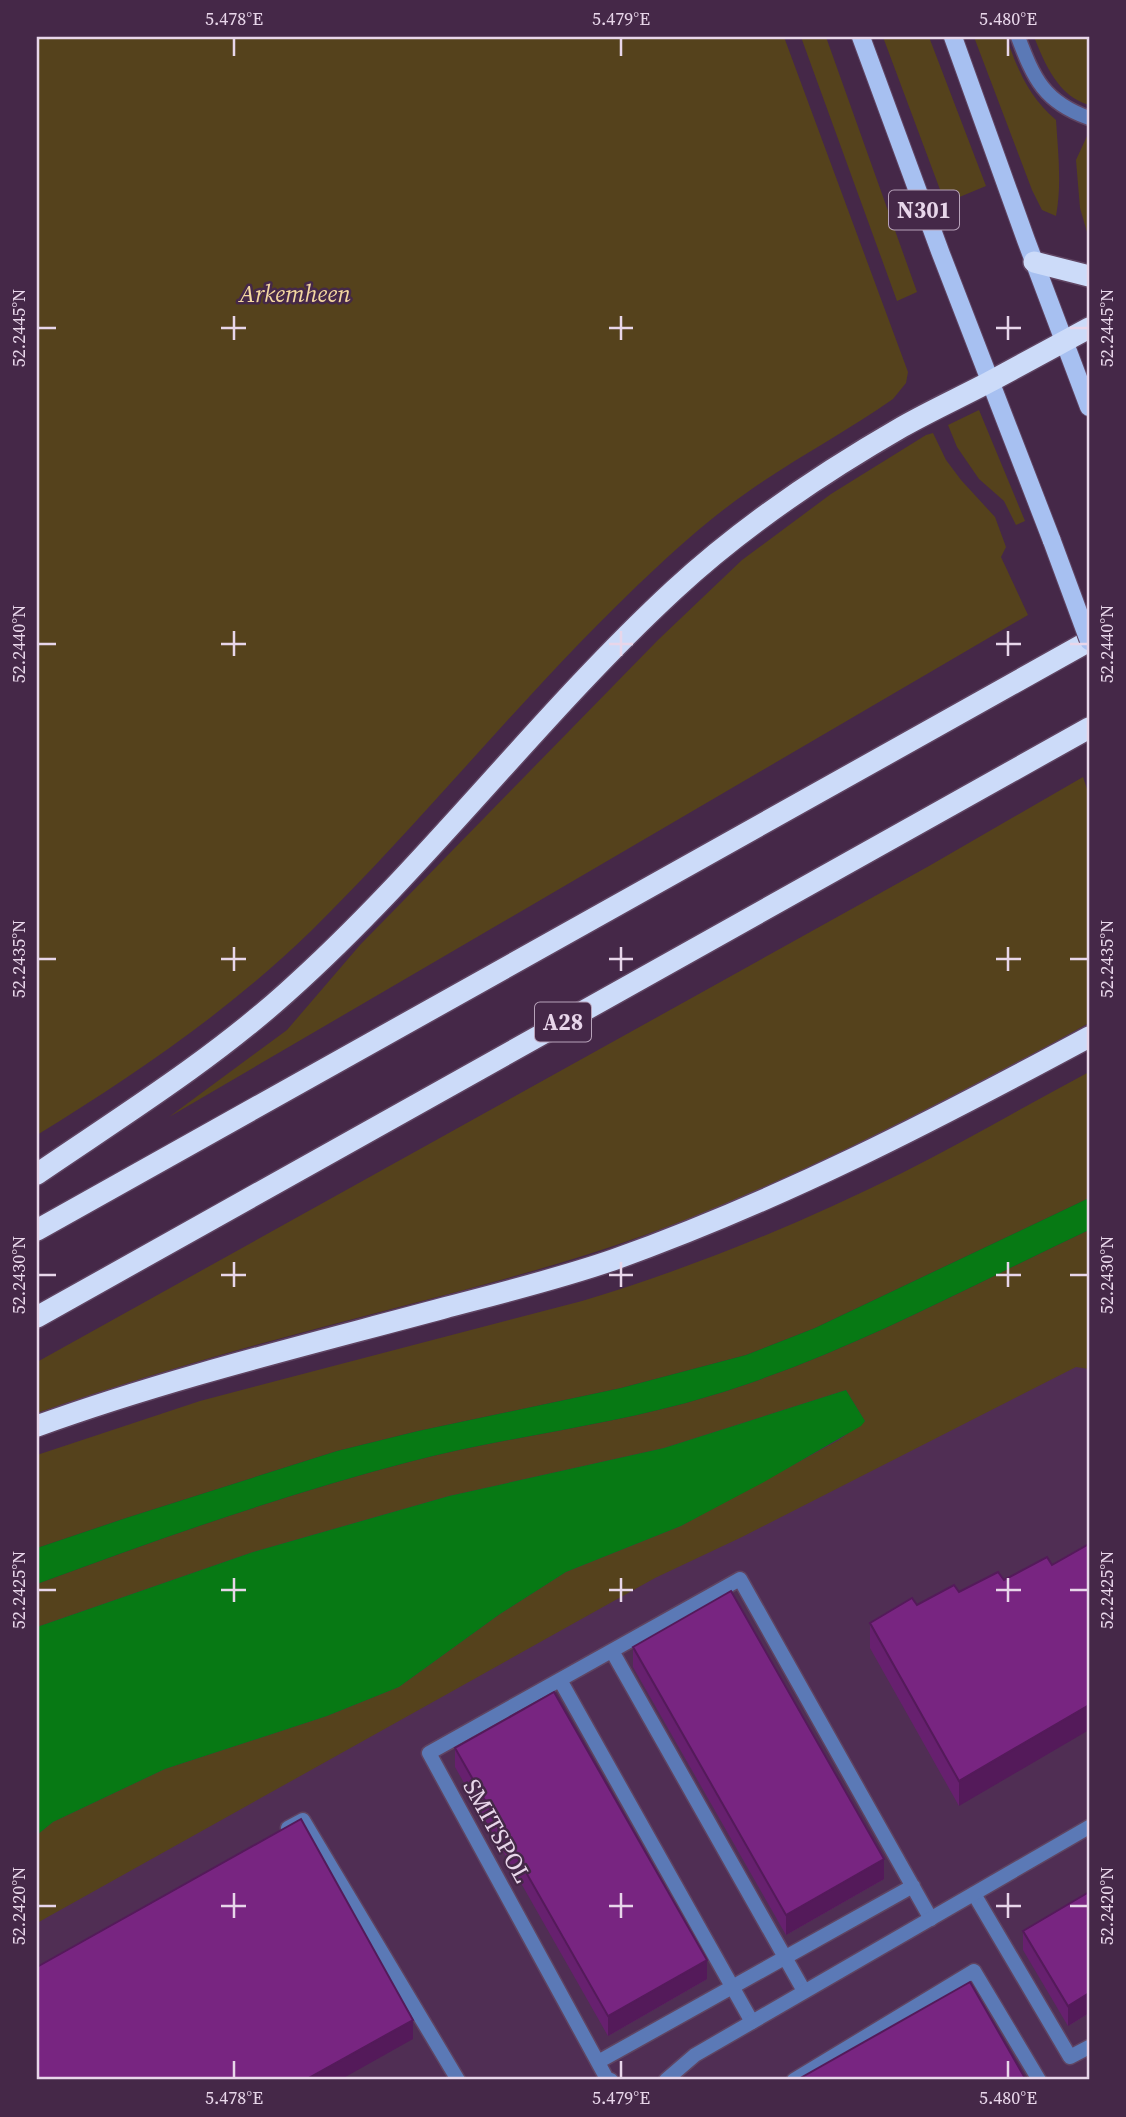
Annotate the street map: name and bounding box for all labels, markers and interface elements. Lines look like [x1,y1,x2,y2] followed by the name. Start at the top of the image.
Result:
[205,6,263,31] text: 5.478°E
[592,6,650,31] text: 5.479°E
[979,6,1037,31] text: 5.480°E
[889,190,959,230] road number: N301
[237,277,351,310] park label: Arkemheen
[6,289,31,367] text: 52.2445°N
[1094,289,1119,367] text: 52.2445°N
[6,605,31,683] text: 52.2440°N
[1094,605,1119,683] text: 52.2440°N
[6,920,31,998] text: 52.2435°N
[1094,920,1119,998] text: 52.2435°N
[535,1002,591,1042] road number: A28
[6,1236,31,1314] text: 52.2430°N
[1094,1236,1119,1314] text: 52.2430°N
[6,1551,31,1629] text: 52.2425°N
[1094,1551,1119,1629] text: 52.2425°N
[455,1773,539,1889] street label: SMITSPOL
[6,1867,31,1945] text: 52.2420°N
[1094,1867,1119,1945] text: 52.2420°N
[205,2085,263,2110] text: 5.478°E
[592,2085,650,2110] text: 5.479°E
[979,2085,1037,2110] text: 5.480°E

